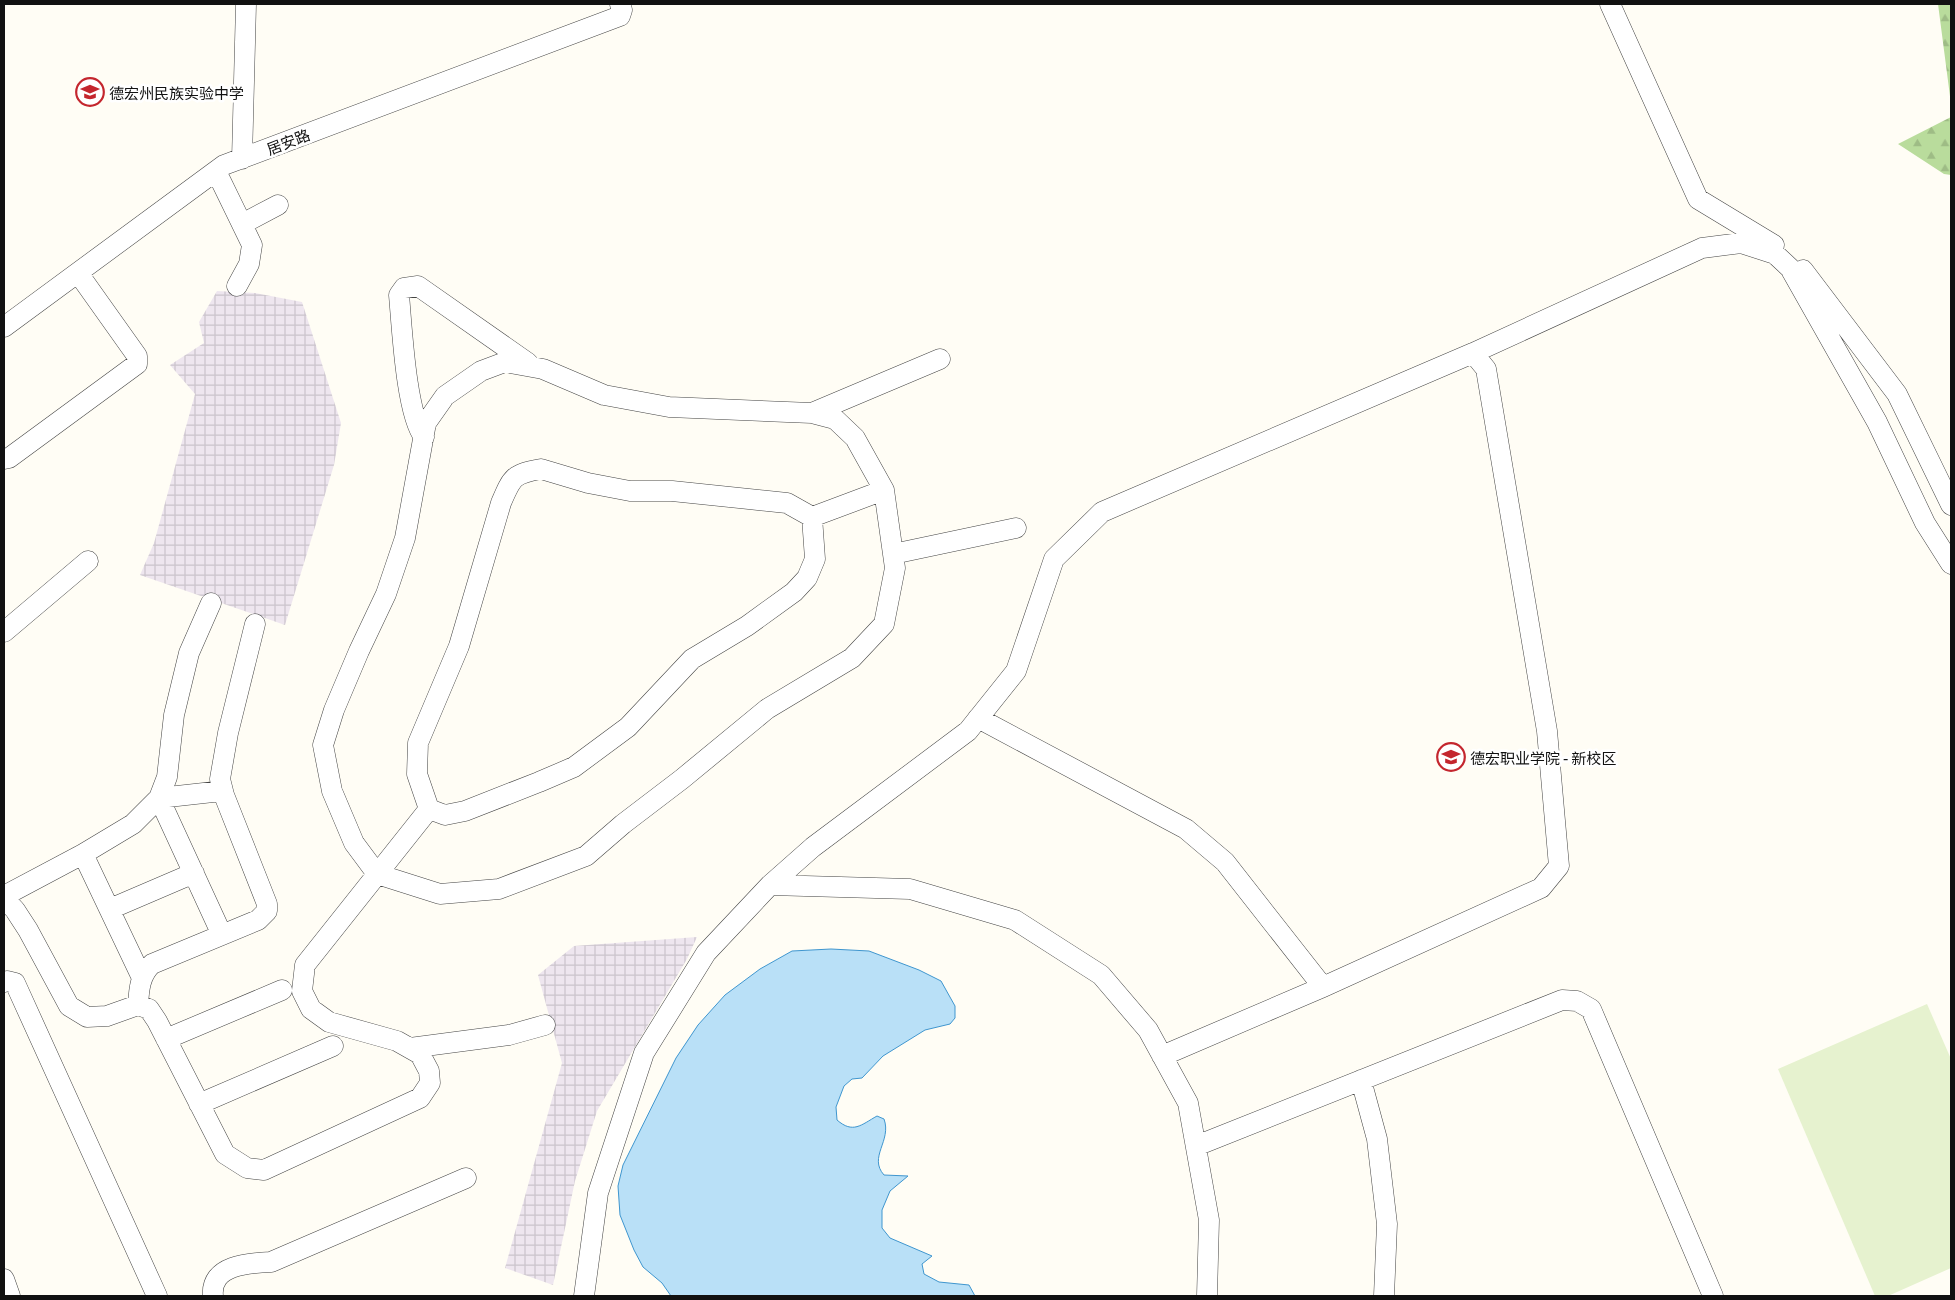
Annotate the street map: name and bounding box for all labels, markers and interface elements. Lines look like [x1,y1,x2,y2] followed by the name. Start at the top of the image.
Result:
[75,77,105,107] school or university icon: 德宏州民族实验中学
[109,81,244,104] place label: 德宏州民族实验中学
[263,122,313,160] street label: 居安路
[1436,742,1466,772] school or university icon: 德宏职业学院 - 新校区
[1470,746,1616,769] place label: 德宏职业学院 - 新校区

